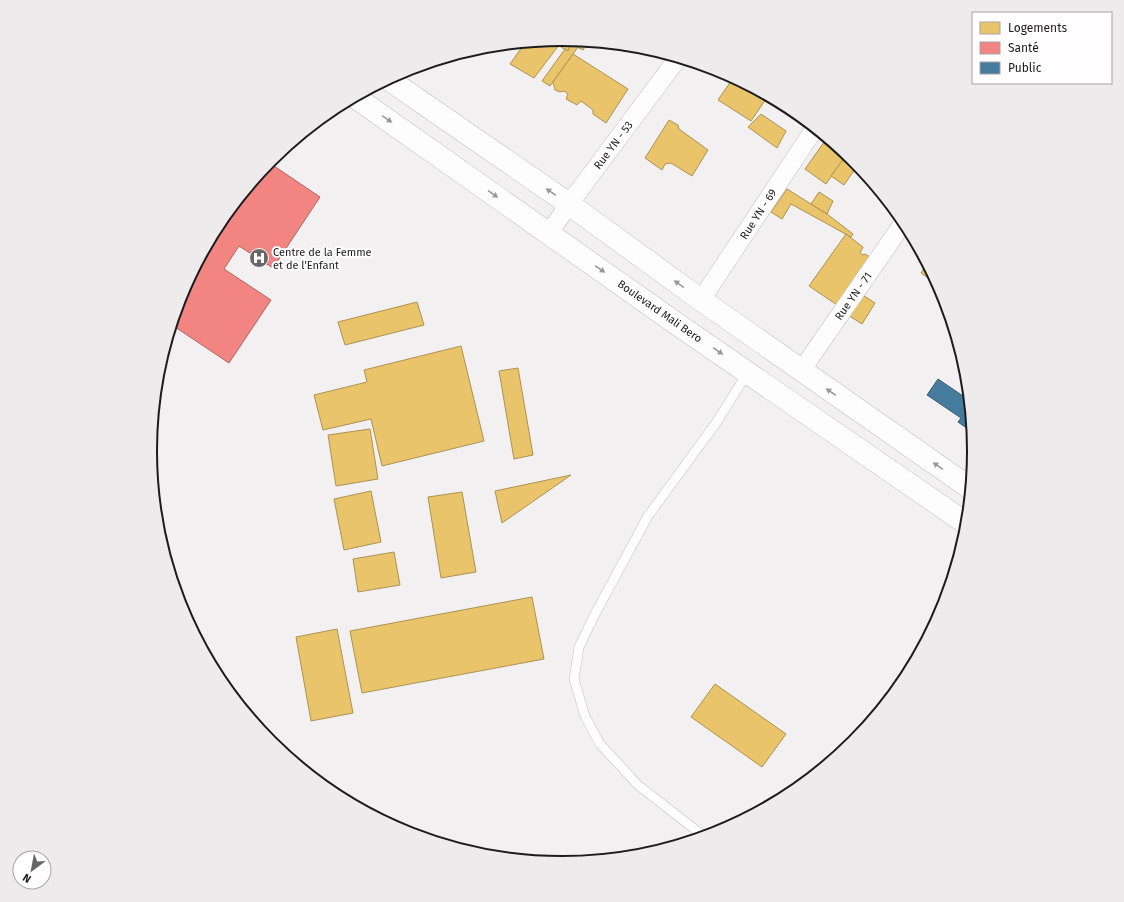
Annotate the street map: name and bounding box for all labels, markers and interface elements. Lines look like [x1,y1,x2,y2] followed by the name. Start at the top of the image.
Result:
[972,12,1112,84] legend
[1008,21,1067,35] text: Logements
[1008,41,1039,55] text: Santé
[1008,61,1042,75] text: Public
[382,115,392,123] one-way arrow
[591,119,636,172] street label: Rue YN - 53
[737,187,780,242] street label: Rue YN - 69
[546,188,556,196] one-way arrow
[488,190,499,198] one-way arrow
[273,246,372,272] place label: Centre de la Femme et de l'Enfant
[248,247,270,269] hospital icon: Centre de la Femme et de l'Enfant
[594,265,605,273] one-way arrow
[832,270,875,323] street label: Rue YN - 71
[615,277,704,345] street label: Boulevard Mali Bero
[674,280,685,289] one-way arrow
[712,347,723,355] one-way arrow
[826,388,837,396] one-way arrow
[933,462,944,470] one-way arrow
[12,850,52,890] north arrow
[20,871,34,886] text: N

